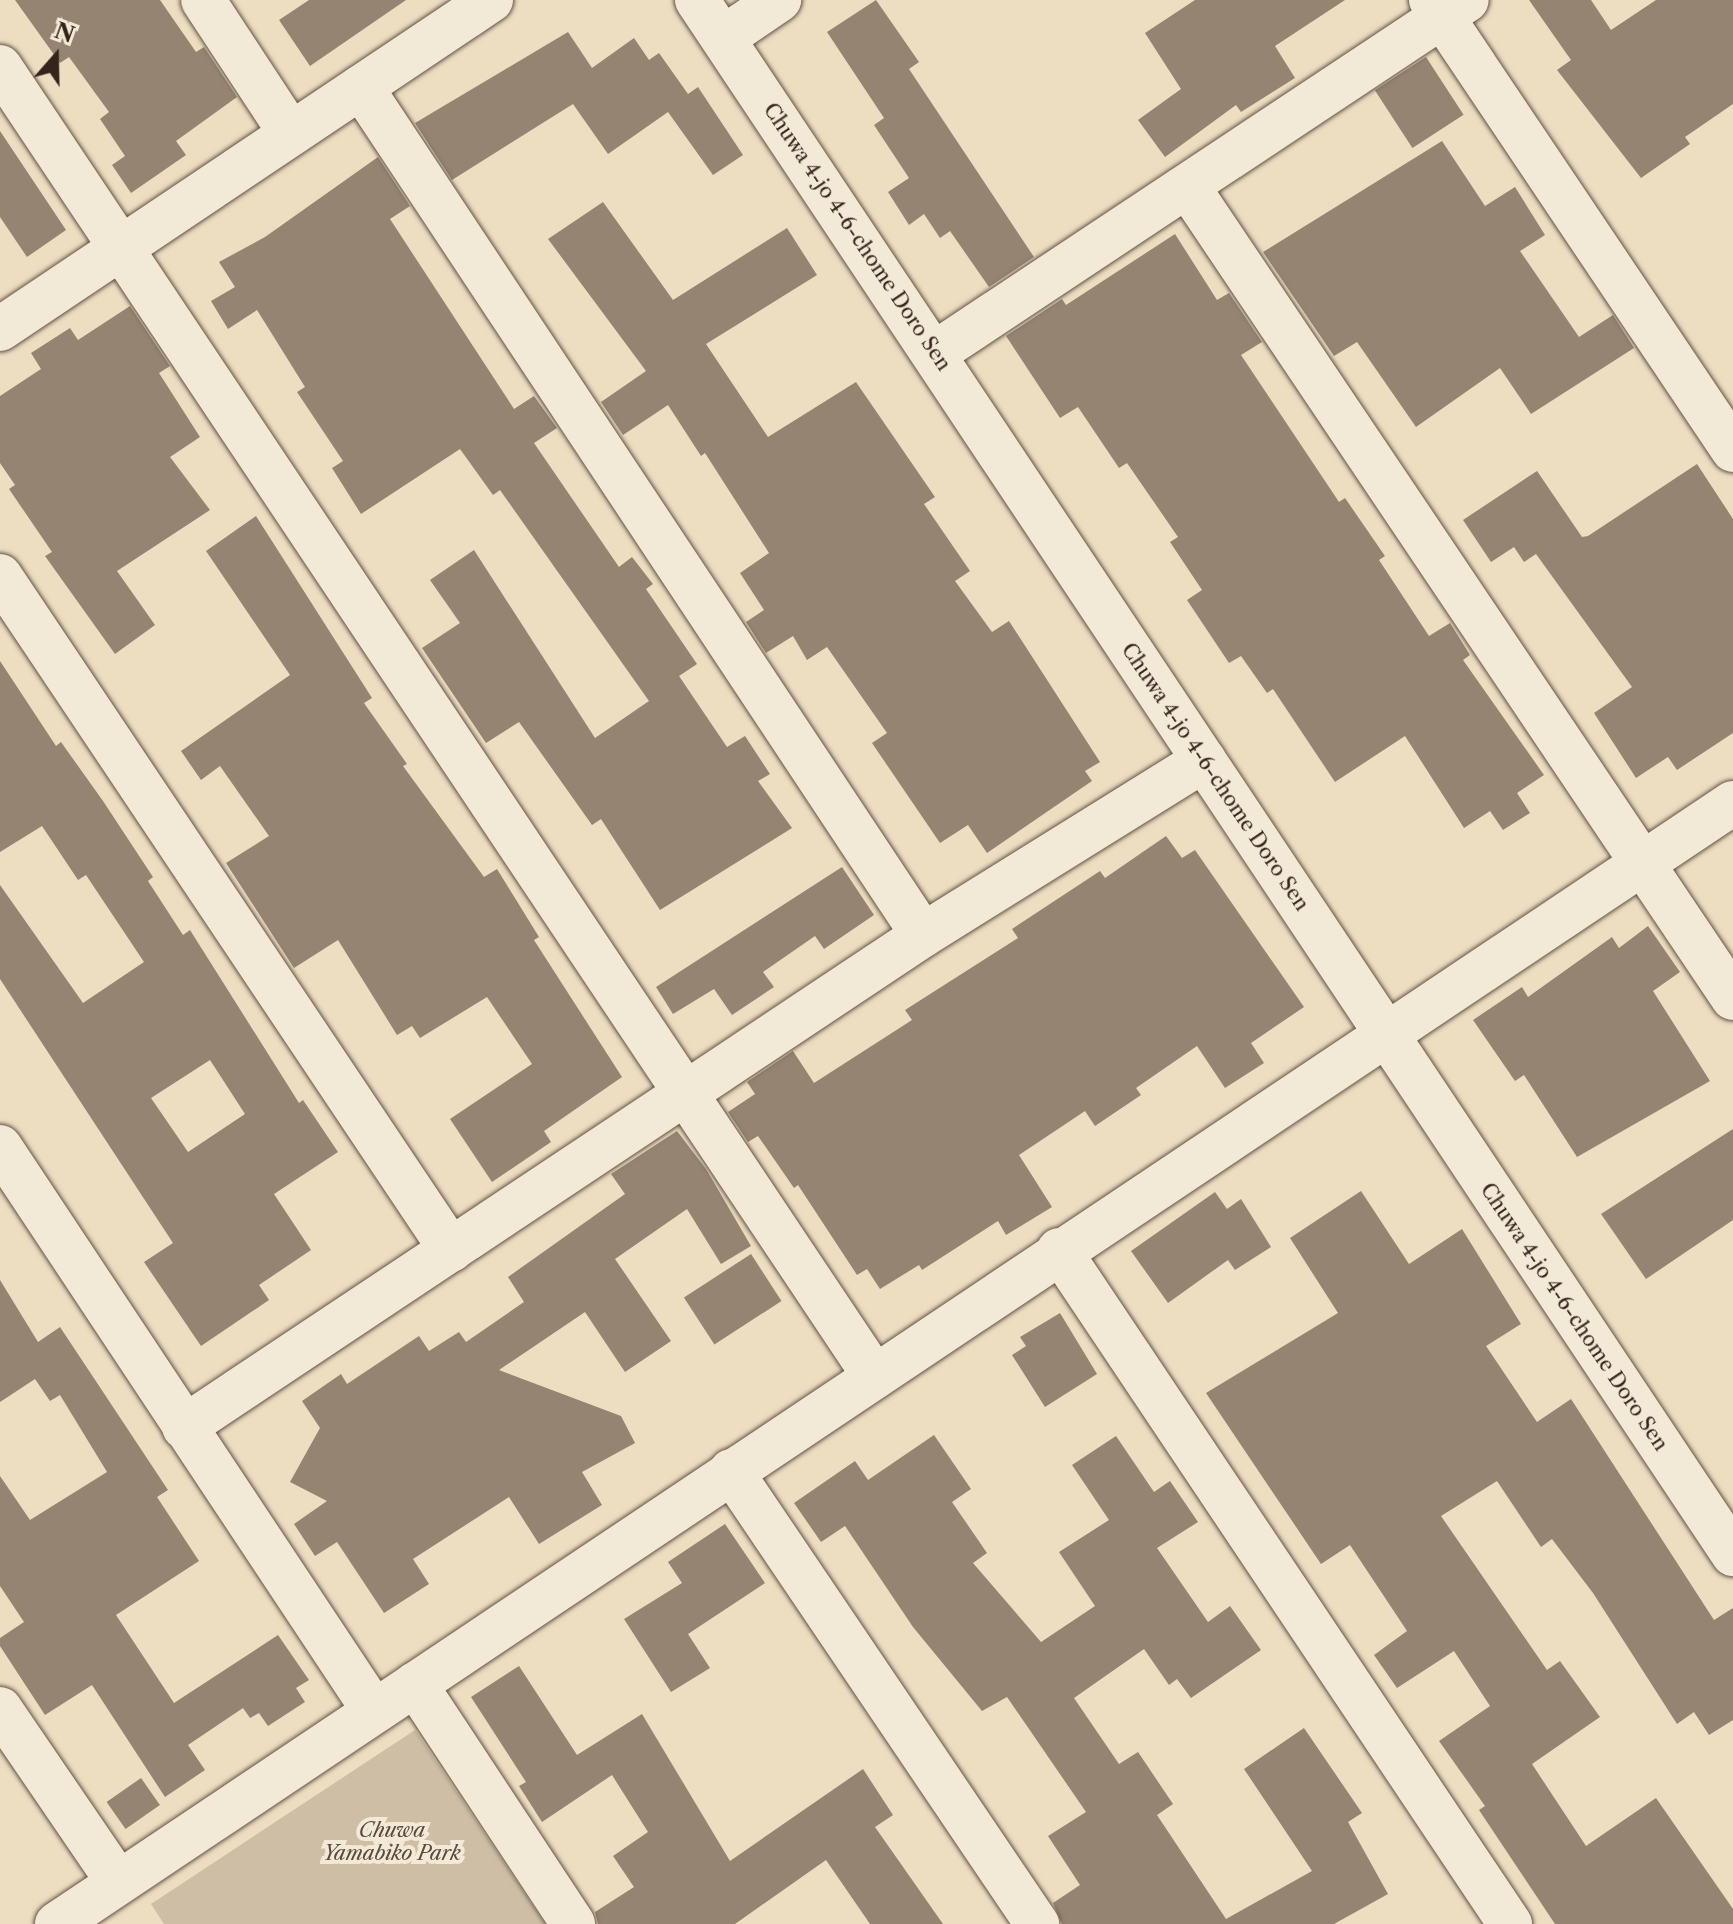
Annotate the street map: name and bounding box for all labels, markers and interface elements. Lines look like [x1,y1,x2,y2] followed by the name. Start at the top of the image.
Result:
[16,16,96,96] north arrow
[51,17,78,49] text: N
[758,99,956,375] street label: Chuwa 4-jo 4-6-chome Doro Sen
[1116,639,1314,915] street label: Chuwa 4-jo 4-6-chome Doro Sen
[1475,1179,1673,1455] street label: Chuwa 4-jo 4-6-chome Doro Sen
[323,1819,461,1866] park label: Chuwa Yamabiko Park

